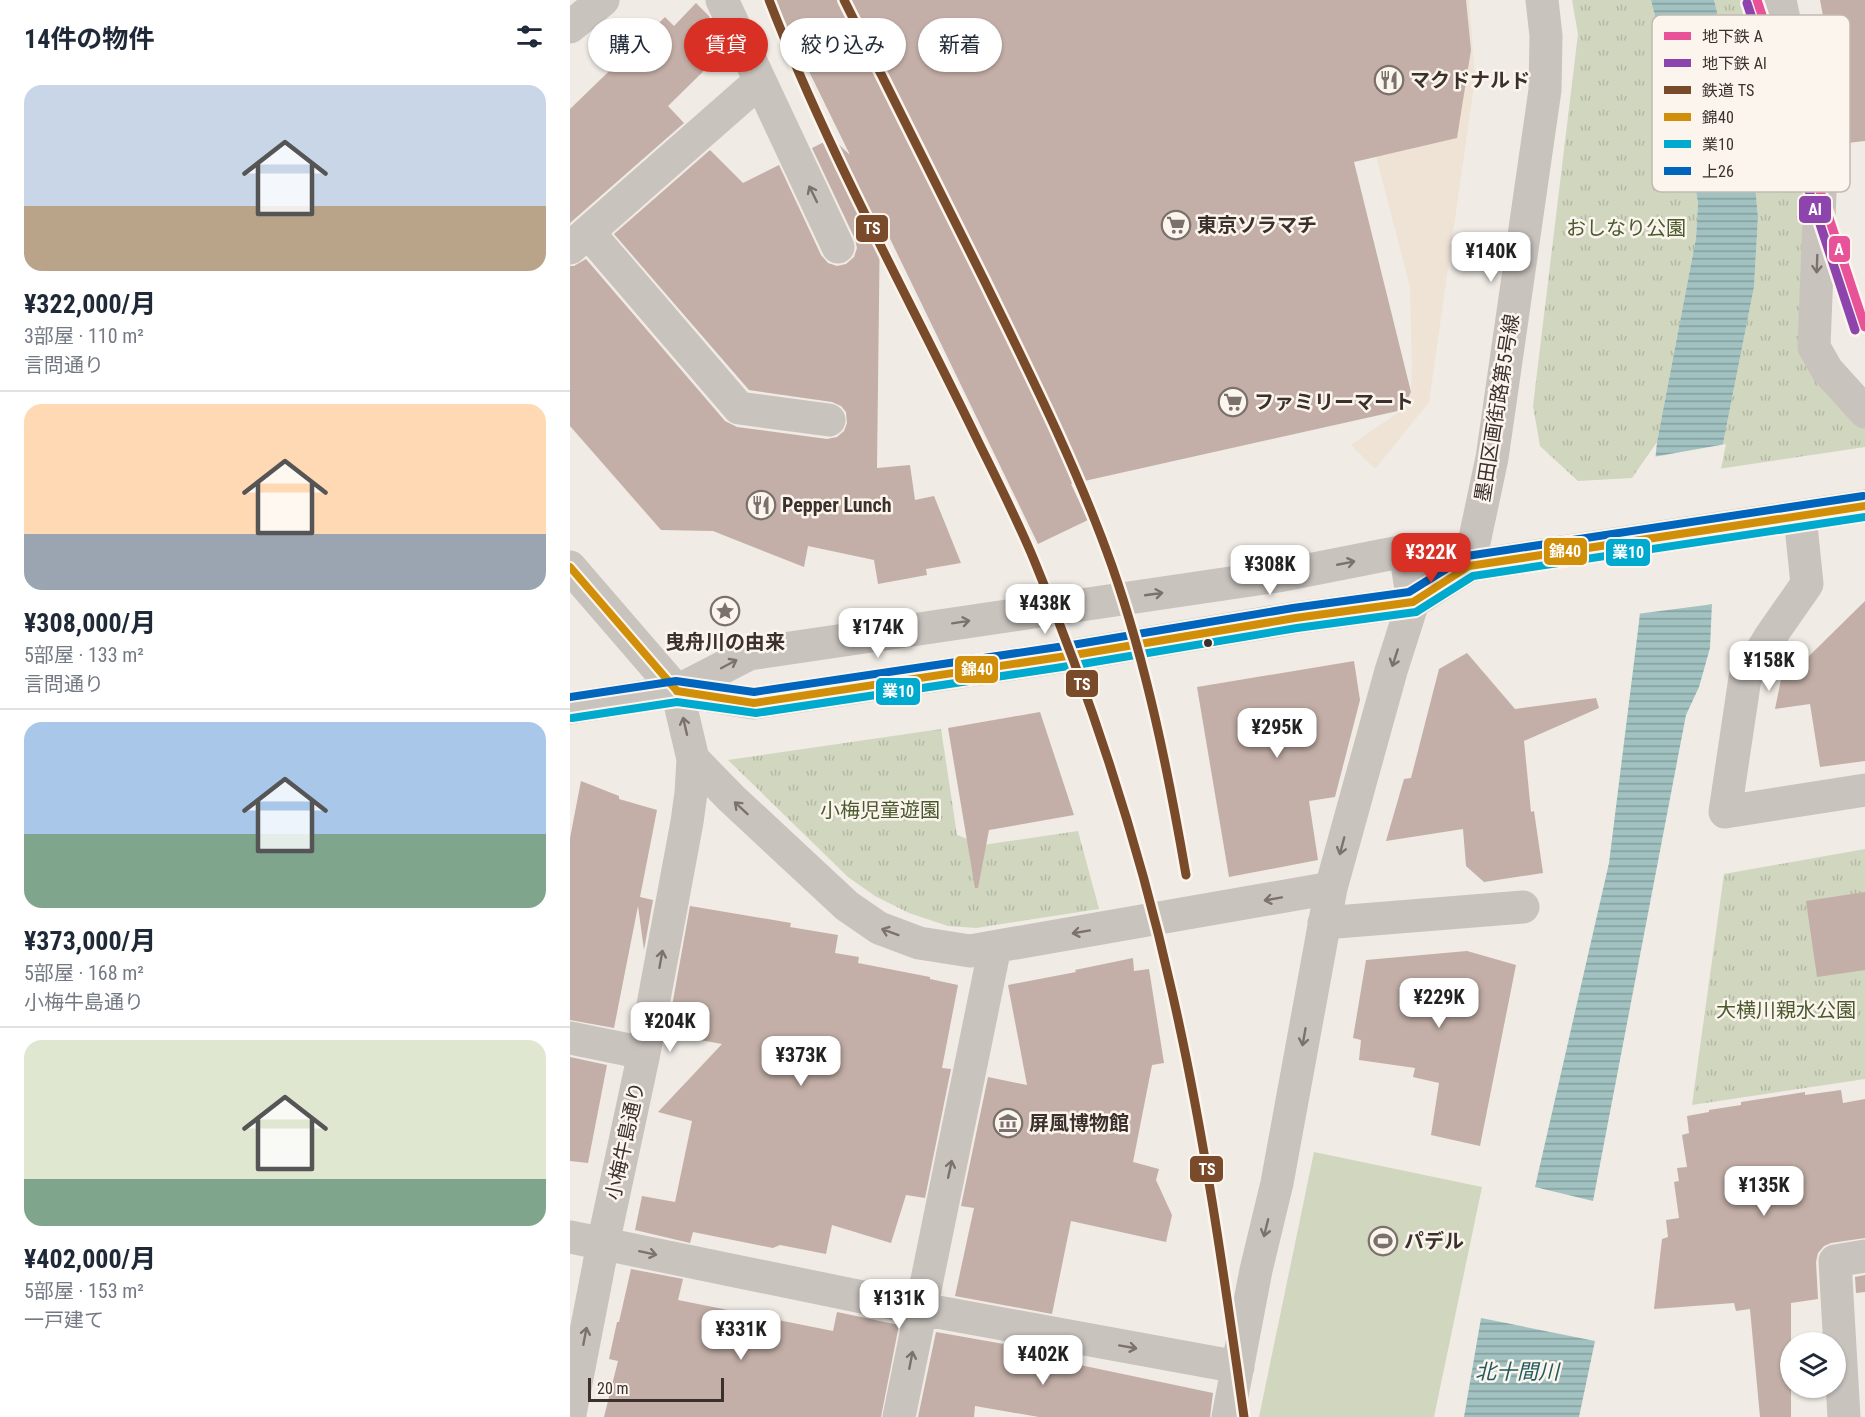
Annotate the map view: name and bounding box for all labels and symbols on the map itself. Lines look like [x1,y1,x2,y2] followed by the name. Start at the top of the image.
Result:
[1652,15,1850,192] legend
[1702,27,1763,46] text: 地下鉄 A
[1702,54,1767,73] text: 地下鉄 Al
[1373,64,1405,96] restaurant icon: マクドナルド
[1410,68,1530,92] place label: マクドナルド
[1702,81,1754,100] text: 鉄道 TS
[1702,108,1734,127] text: 錦40
[1702,135,1734,154] text: 業10
[1702,162,1734,181] text: 上26
[807,185,819,203] one-way arrow
[1798,195,1832,224] line badge: Al
[1808,200,1822,219] text: Al
[1160,209,1192,241] supermarket icon: 東京ソラマチ
[1197,213,1317,237] place label: 東京ソラマチ
[855,214,889,243] line badge: TS
[1566,216,1686,240] park label: おしなり公園
[863,219,881,238] text: TS
[1449,232,1533,283] pin: ¥140K
[1828,235,1851,263] line badge: A
[1834,240,1844,259] text: A
[1812,254,1823,274] one-way arrow
[1470,312,1524,504] street label: 墨田区画街路第5号線
[1217,386,1249,418] supermarket icon: ファミリーマート
[1254,390,1414,414] place label: ファミリーマート
[745,489,777,521] restaurant icon: Pepper Lunch
[782,493,892,517] place label: Pepper Lunch
[1389,533,1473,584] pin: ¥322K
[1543,537,1588,566] line badge: 錦40
[1605,538,1651,567] line badge: 業10
[1549,542,1581,561] text: 錦40
[1612,543,1644,562] text: 業10
[1228,545,1312,596] pin: ¥308K
[1336,557,1355,568] one-way arrow
[1003,584,1087,635] pin: ¥438K
[1143,588,1163,599] one-way arrow
[709,595,741,627] place icon: 曳舟川の由来
[836,608,920,659] pin: ¥174K
[950,616,970,627] one-way arrow
[665,630,785,654] place label: 曳舟川の由来
[1202,637,1214,649] unlabelled marker
[1727,641,1811,692] pin: ¥158K
[1389,648,1400,667] one-way arrow
[954,655,999,684] line badge: 錦40
[719,658,737,669] one-way arrow
[961,660,993,679] text: 錦40
[1065,669,1099,698] line badge: TS
[1073,675,1091,694] text: TS
[875,677,921,706] line badge: 業10
[882,682,914,701] text: 業10
[1235,708,1319,759] pin: ¥295K
[678,717,690,736] one-way arrow
[820,798,940,822] park label: 小梅児童遊園
[734,801,749,815] one-way arrow
[1336,836,1348,855] one-way arrow
[1264,894,1284,905] one-way arrow
[882,926,900,937] one-way arrow
[1072,927,1091,938] one-way arrow
[656,950,667,970] one-way arrow
[1397,978,1481,1029] pin: ¥229K
[1716,998,1856,1022] park label: 大横川親水公園
[628,1002,712,1053] pin: ¥204K
[1298,1026,1309,1046] one-way arrow
[759,1036,843,1087] pin: ¥373K
[601,1080,649,1202] street label: 小梅牛島通り
[992,1107,1024,1139] museum icon: 屏風博物館
[1029,1111,1129,1135] place label: 屏風博物館
[1189,1155,1224,1183] line badge: TS
[945,1159,956,1179] one-way arrow
[1198,1160,1216,1179] text: TS
[1722,1166,1806,1217] pin: ¥135K
[1260,1218,1272,1237] one-way arrow
[1367,1225,1399,1257] sports icon: パデル
[1404,1229,1464,1253] place label: パデル
[638,1248,657,1259] one-way arrow
[857,1279,941,1330] pin: ¥131K
[699,1310,783,1361] pin: ¥331K
[580,1326,591,1346] one-way arrow
[1001,1335,1085,1386] pin: ¥402K
[1118,1342,1137,1353] one-way arrow
[906,1350,917,1370] one-way arrow
[1475,1360,1561,1384] water label: 北十間川
[588,1375,724,1402] scale bar

